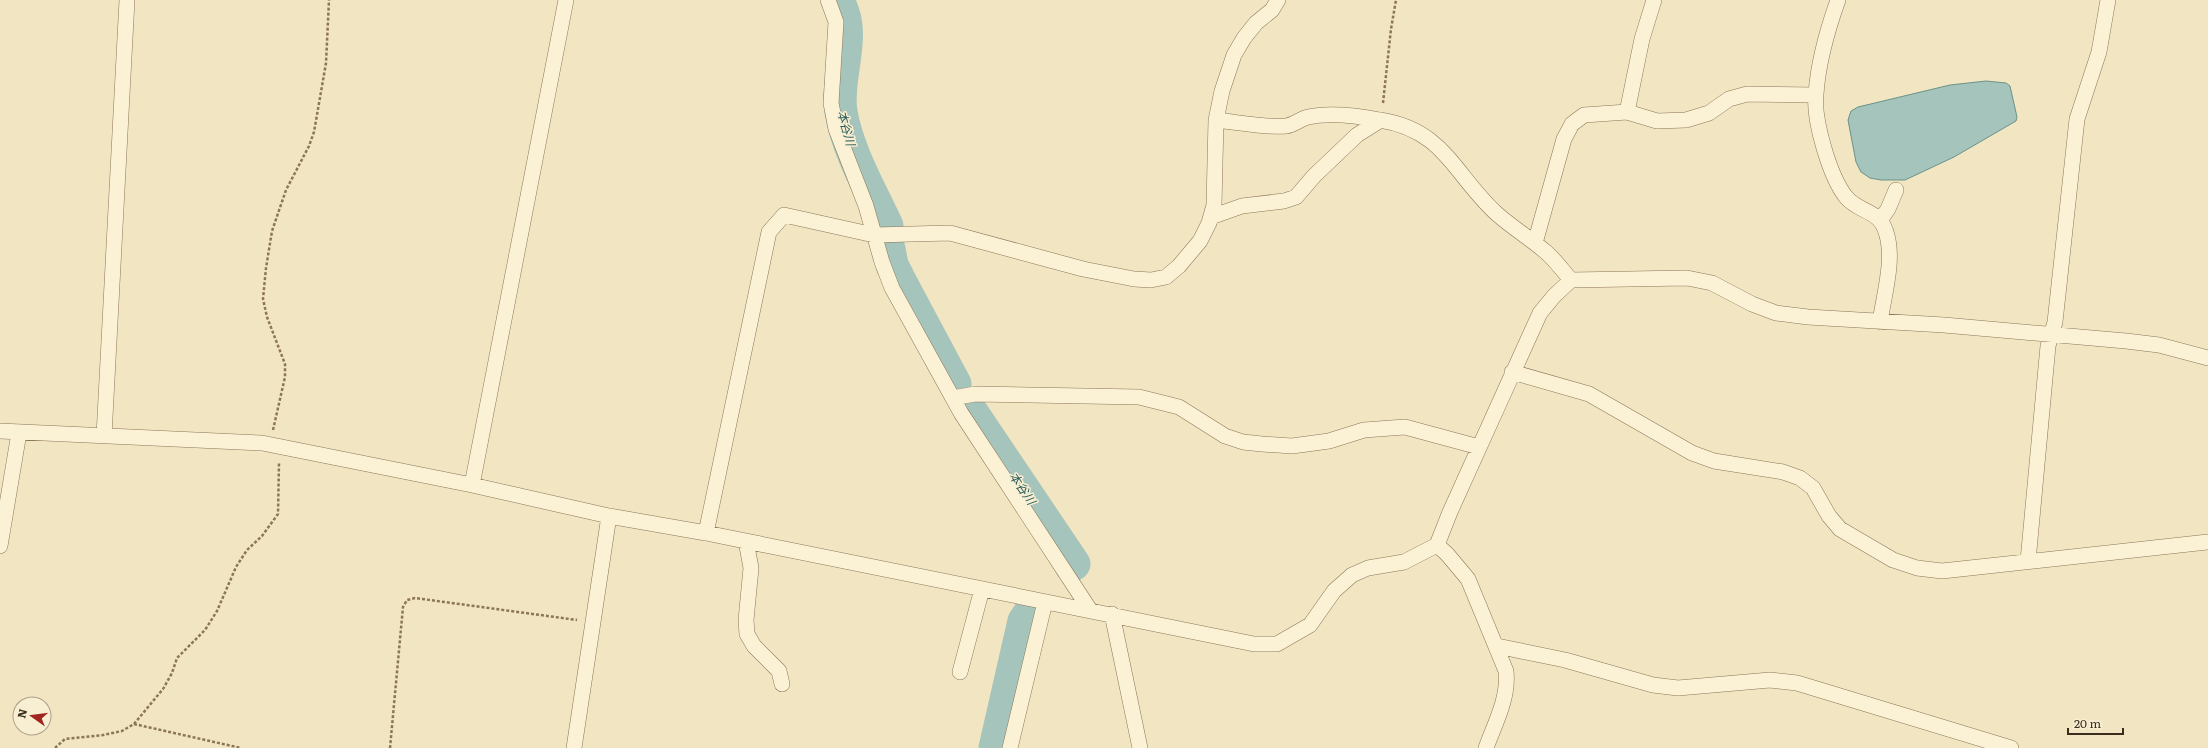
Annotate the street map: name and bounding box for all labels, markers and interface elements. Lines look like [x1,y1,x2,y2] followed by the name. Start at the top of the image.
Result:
[834,108,861,150] water label: 本谷川
[1005,468,1042,510] water label: 本谷川
[12,696,52,736] north arrow
[12,707,30,720] text: N
[2068,710,2123,736] scale bar
[2074,714,2101,732] text: 20 m

